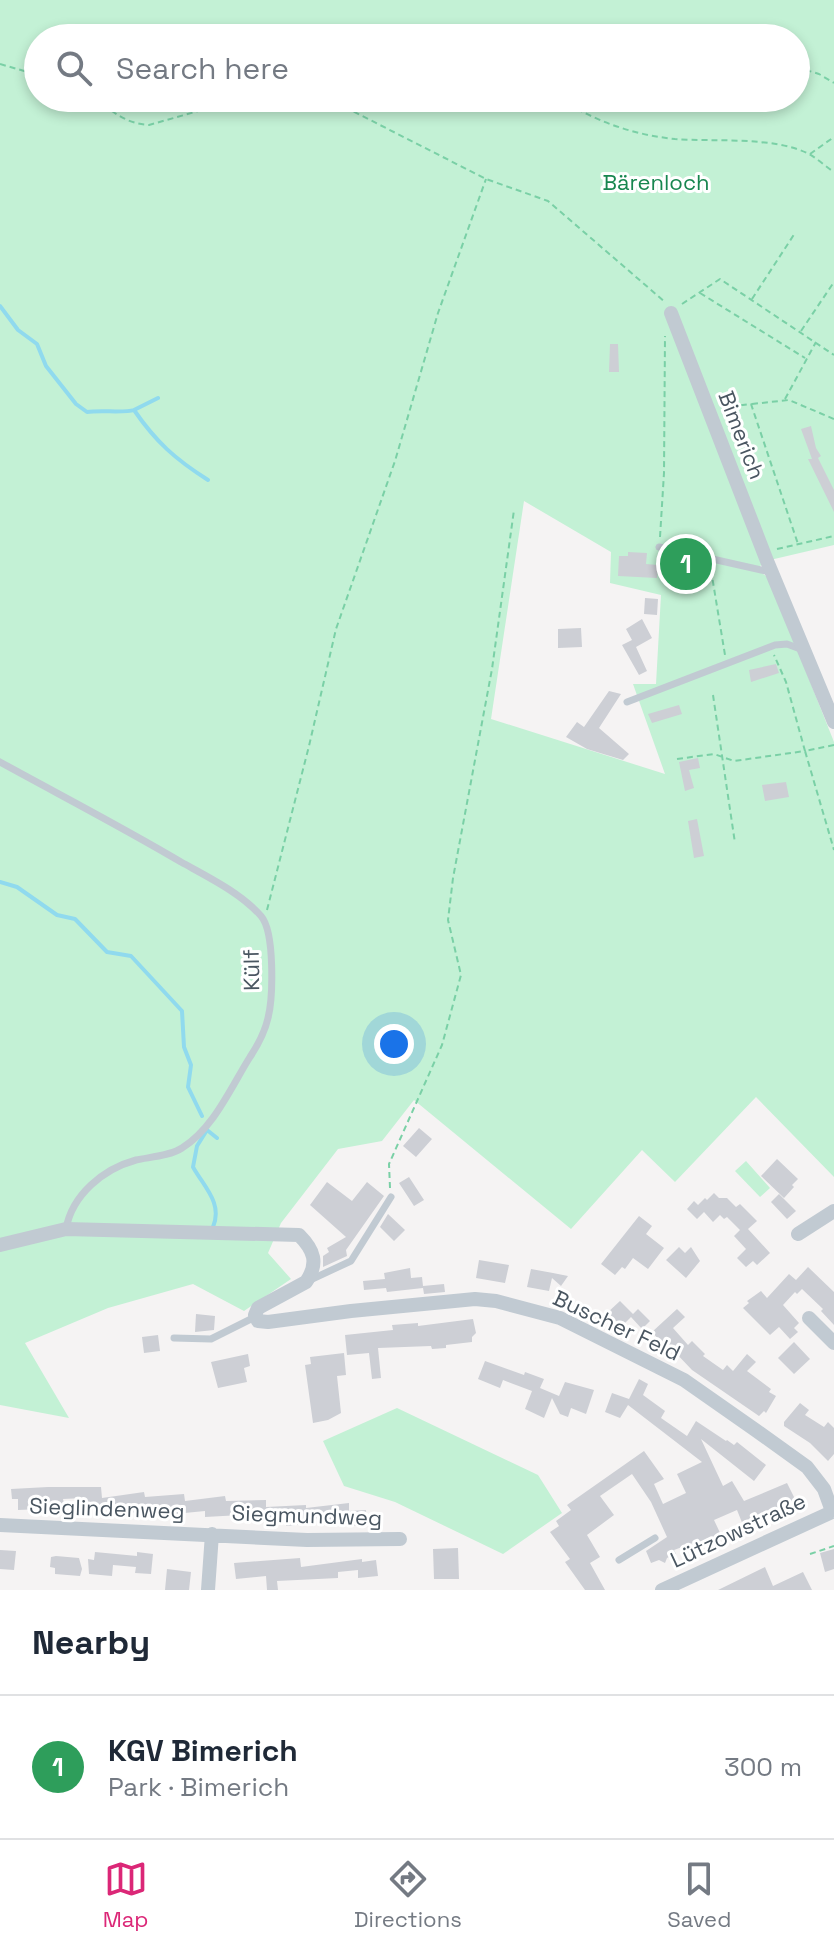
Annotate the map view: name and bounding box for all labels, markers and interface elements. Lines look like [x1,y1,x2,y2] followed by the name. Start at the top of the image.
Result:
[24,24,810,112] search box
[52,46,96,90] icon: search
[116,49,289,88] text: Search here
[602,168,710,196] park label: Bärenloch
[712,387,772,483] street label: Bimerich
[660,534,712,594] pin: 1
[237,949,265,991] street label: Külf
[374,1024,414,1064] your location
[549,1283,685,1367] street label: Buscher Feld
[666,1486,810,1574] street label: Lützowstraße
[29,1491,185,1525] street label: Sieglindenweg
[231,1498,383,1532] street label: Siegmundweg
[32,1621,150,1664] text: Nearby
[108,1731,298,1770] text: KGV Bimerich
[52,1750,64,1784] text: 1
[724,1750,802,1784] text: 300 m
[108,1770,289,1804] text: Park · Bimerich
[103,1857,149,1933] tab: Map
[354,1857,462,1933] tab: Directions
[667,1857,731,1933] tab: Saved

